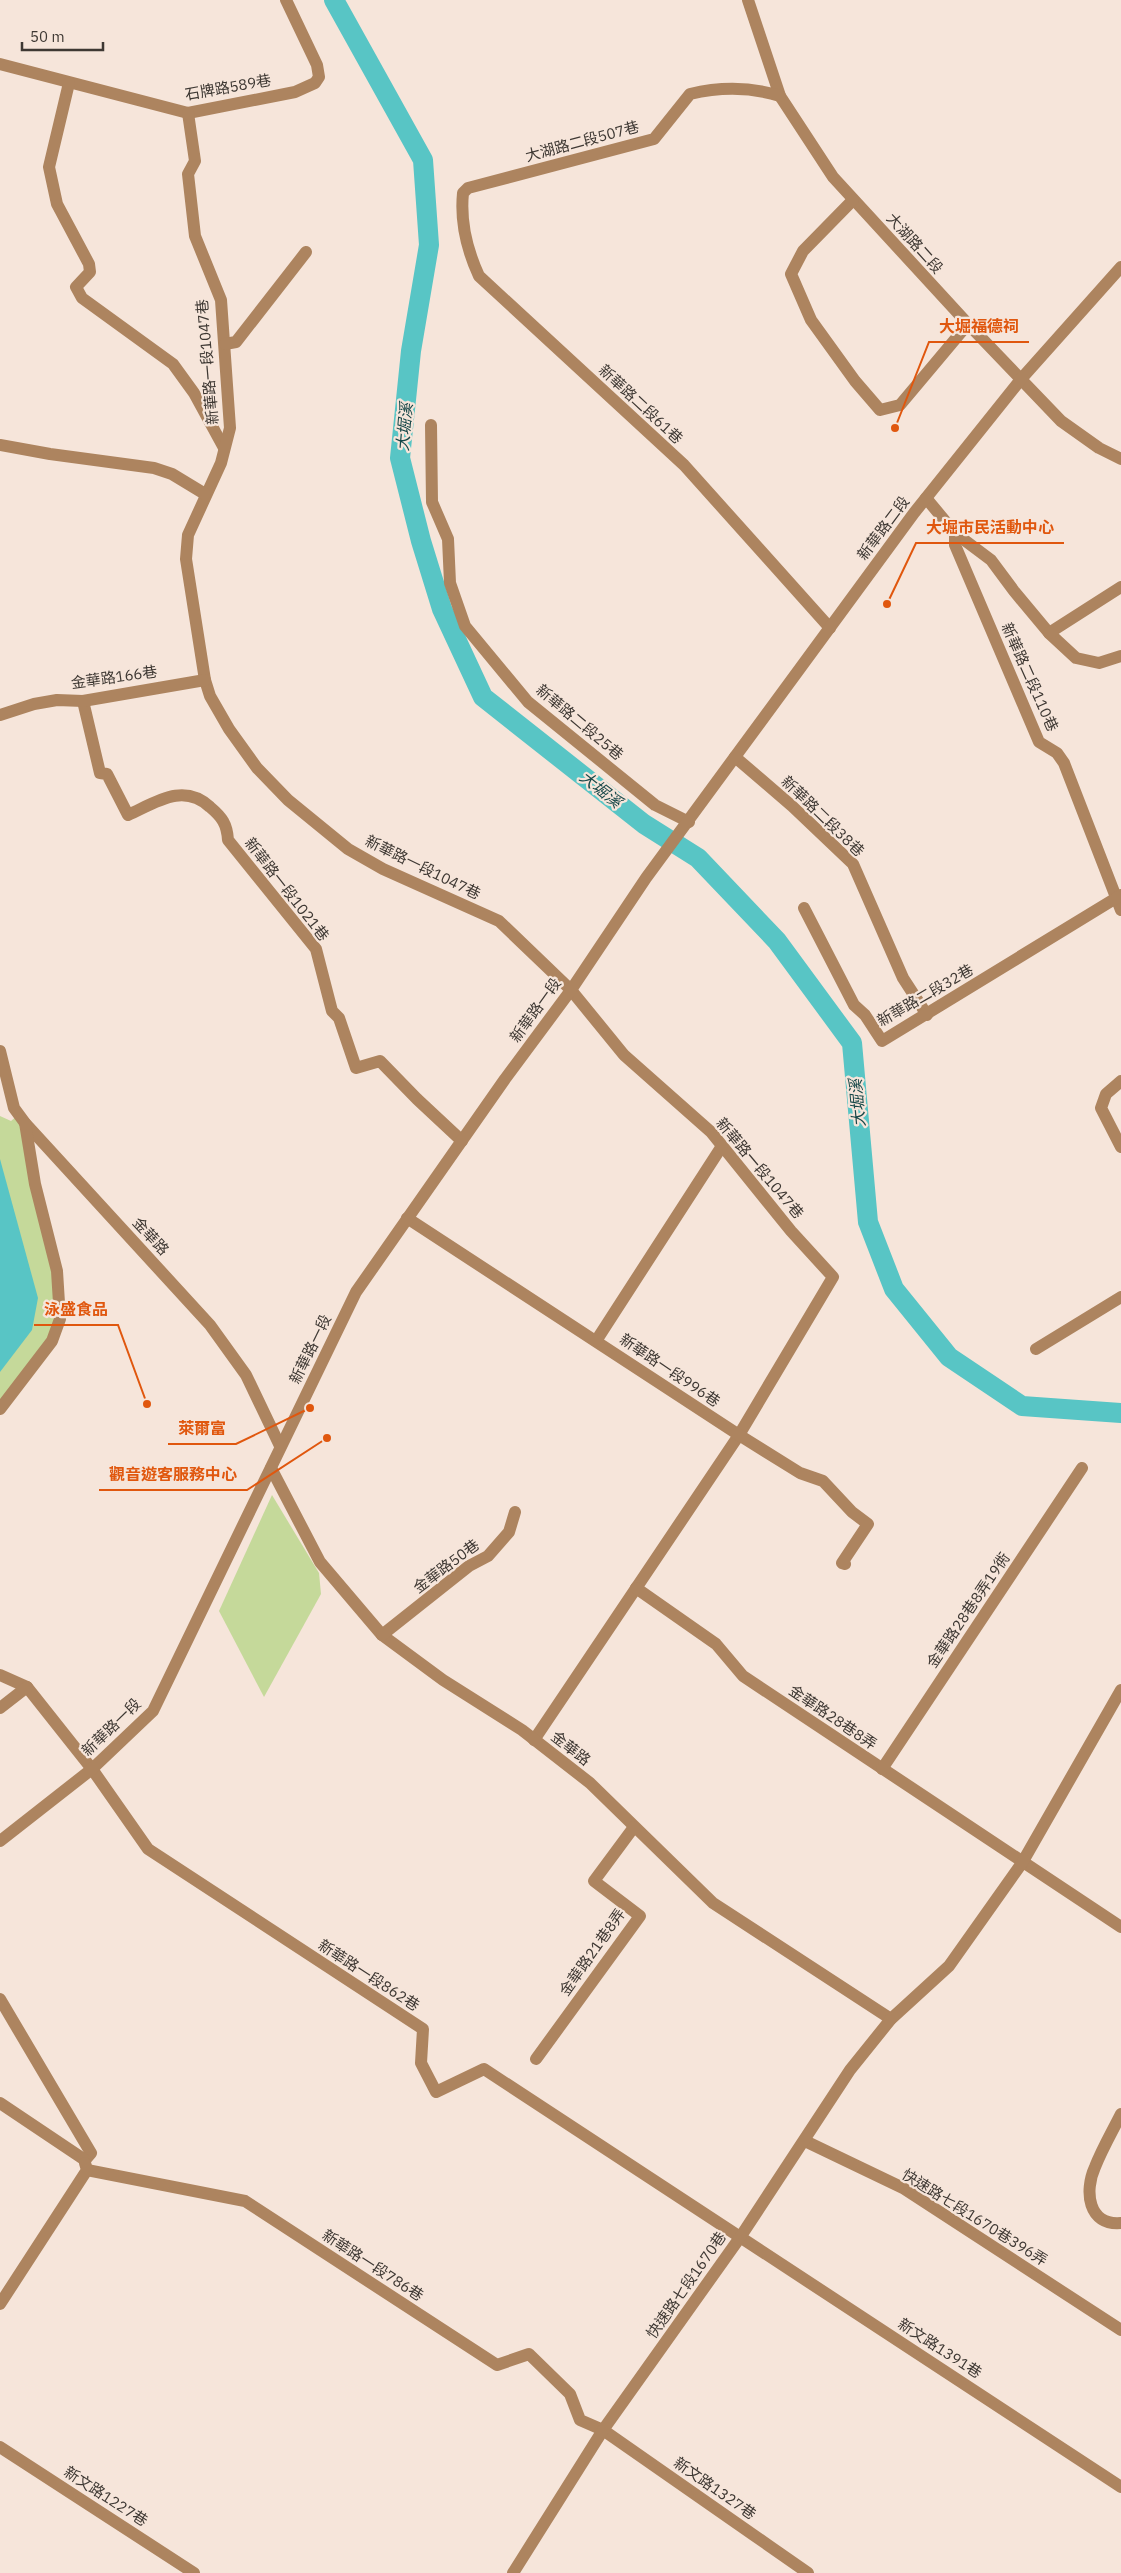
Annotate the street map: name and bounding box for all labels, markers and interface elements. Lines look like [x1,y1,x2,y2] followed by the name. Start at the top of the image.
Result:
[22,20,104,52] scale bar
[30,27,65,46] text: 50 m
[184,70,272,104] street label: 石牌路589巷
[523,117,641,165] street label: 大湖路二段507巷
[883,209,947,277] street label: 大湖路二段
[192,298,222,426] street label: 新華路一段1047巷
[929,311,1029,342] callout: 大堀福德祠
[939,316,1019,336] text: 大堀福德祠
[595,360,687,448] street label: 新華路二段61巷
[392,400,416,452] water label: 大堀溪
[853,492,913,564] street label: 新華路二段
[916,512,1064,543] callout: 大堀市民活動中心
[926,517,1054,537] text: 大堀市民活動中心
[998,620,1062,734] street label: 新華路二段110巷
[70,662,158,692] street label: 金華路166巷
[533,680,627,764] street label: 新華路二段25巷
[576,766,628,813] water label: 大堀溪
[778,772,868,860] street label: 新華路二段38巷
[362,831,484,903] street label: 新華路一段1047巷
[241,834,333,944] street label: 新華路一段1021巷
[873,960,977,1030] street label: 新華路二段32巷
[505,974,565,1046] street label: 新華路一段
[845,1076,869,1128] water label: 大堀溪
[712,1114,808,1222] street label: 新華路一段1047巷
[129,1213,173,1259] street label: 金華路
[34,1294,118,1325] callout: 泳盛食品
[44,1299,108,1319] text: 泳盛食品
[285,1311,335,1387] street label: 新華路一段
[616,1329,724,1411] street label: 新華路一段996巷
[168,1413,236,1444] callout: 萊爾富
[178,1418,226,1438] text: 萊爾富
[99,1459,247,1490] callout: 觀音遊客服務中心
[109,1464,237,1484] text: 觀音遊客服務中心
[409,1535,483,1597] street label: 金華路50巷
[922,1549,1014,1671] street label: 金華路28巷8弄19衖
[785,1681,881,1753] street label: 金華路28巷8弄
[77,1694,145,1760] street label: 新華路一段
[547,1727,595,1769] street label: 金華路
[555,1905,629,1999] street label: 金華路21巷8弄
[315,1935,423,2015] street label: 新華路一段862巷
[899,2164,1051,2270] street label: 快速路七段1670巷396弄
[319,2225,427,2305] street label: 新華路一段786巷
[642,2228,730,2342] street label: 快速路七段1670巷
[895,2314,985,2382] street label: 新文路1391巷
[670,2453,760,2523] street label: 新文路1327巷
[61,2462,151,2530] street label: 新文路1227巷

